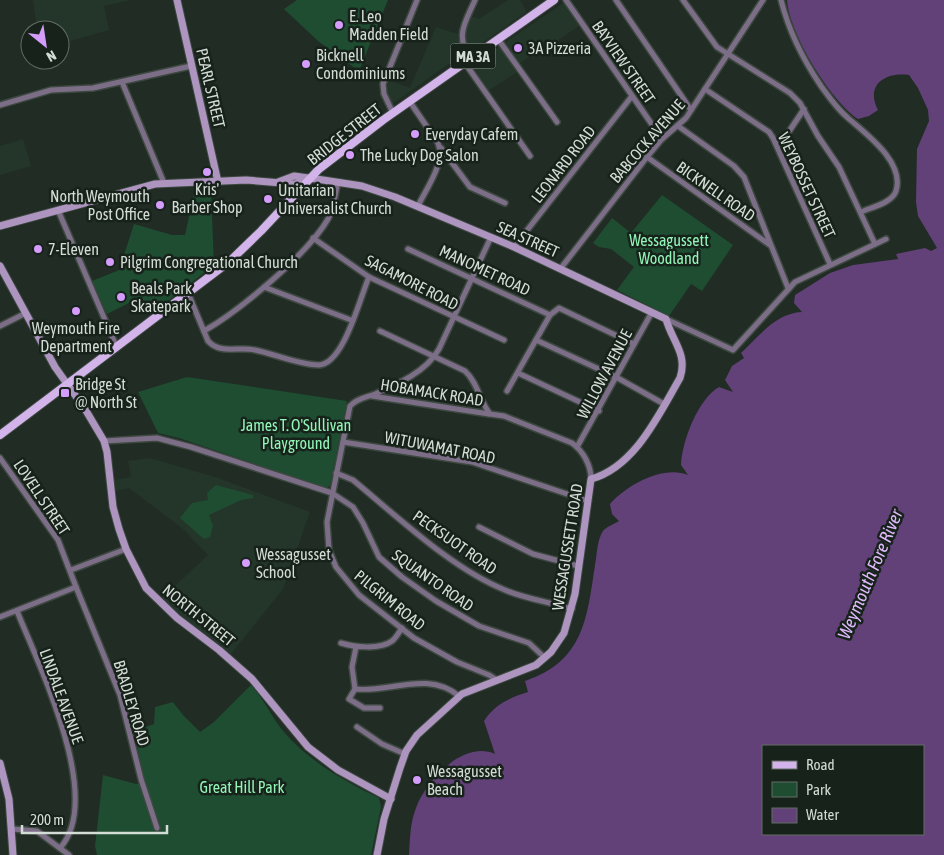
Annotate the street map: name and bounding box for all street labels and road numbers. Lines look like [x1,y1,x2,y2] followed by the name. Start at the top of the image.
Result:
[589,17,659,107] street label: BAYVIEW STREET
[450,44,496,68] road number: MA 3A
[193,46,229,130] street label: PEARL STREET
[606,96,688,186] street label: BABCOCK AVENUE
[304,100,384,168] street label: BRIDGE STREET
[527,122,599,206] street label: LEONARD ROAD
[775,129,839,241] street label: WEYBOSSET STREET
[673,157,759,225] street label: BICKNELL ROAD
[494,217,562,261] street label: SEA STREET
[437,241,533,299] street label: MANOMET ROAD
[363,251,462,313] street label: SAGAMORE ROAD
[573,326,635,422] street label: WILLOW AVENUE
[379,375,485,409] street label: HOBAMACK ROAD
[383,427,497,467] street label: WITUWAMAT ROAD
[10,456,74,538] street label: LOVELL STREET
[548,482,586,612] street label: WESSAGUSSETT ROAD
[410,506,500,578] street label: PECKSUOT ROAD
[389,545,477,615] street label: SQUANTO ROAD
[351,566,429,634] street label: PILGRIM ROAD
[159,580,239,650] street label: NORTH STREET
[37,646,88,746] street label: LINDALE AVENUE
[110,658,154,748] street label: BRADLEY ROAD

